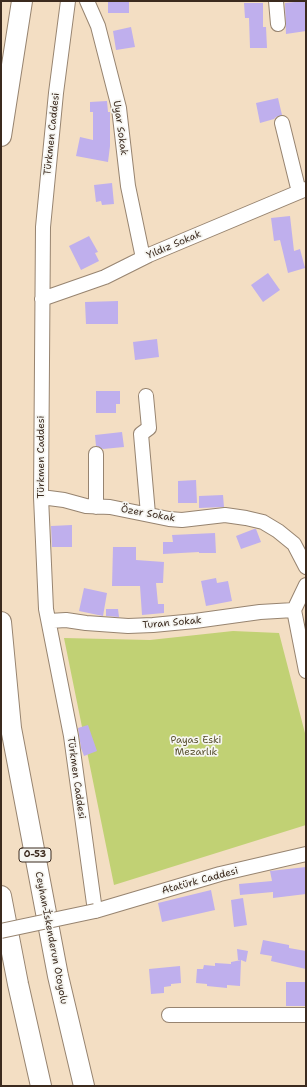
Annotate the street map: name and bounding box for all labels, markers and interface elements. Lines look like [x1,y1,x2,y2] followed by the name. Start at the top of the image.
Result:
[42,92,62,176] street label: Türkmen Caddesi
[110,100,130,156] street label: Uyar Sokak
[145,228,203,262] street label: Yıldız Sokak
[35,416,47,498] street label: Türkmen Caddesi
[120,503,176,525] street label: Özer Sokak
[142,614,202,632] street label: Turan Sokak
[171,734,221,758] park label: Payas Eski Mezarlık
[64,736,88,820] street label: Türkmen Caddesi
[19,848,51,862] road number: O-53
[160,865,240,897] street label: Atatürk Caddesi
[32,871,70,1005] street label: Ceyhan-İskenderun Otoyolu

